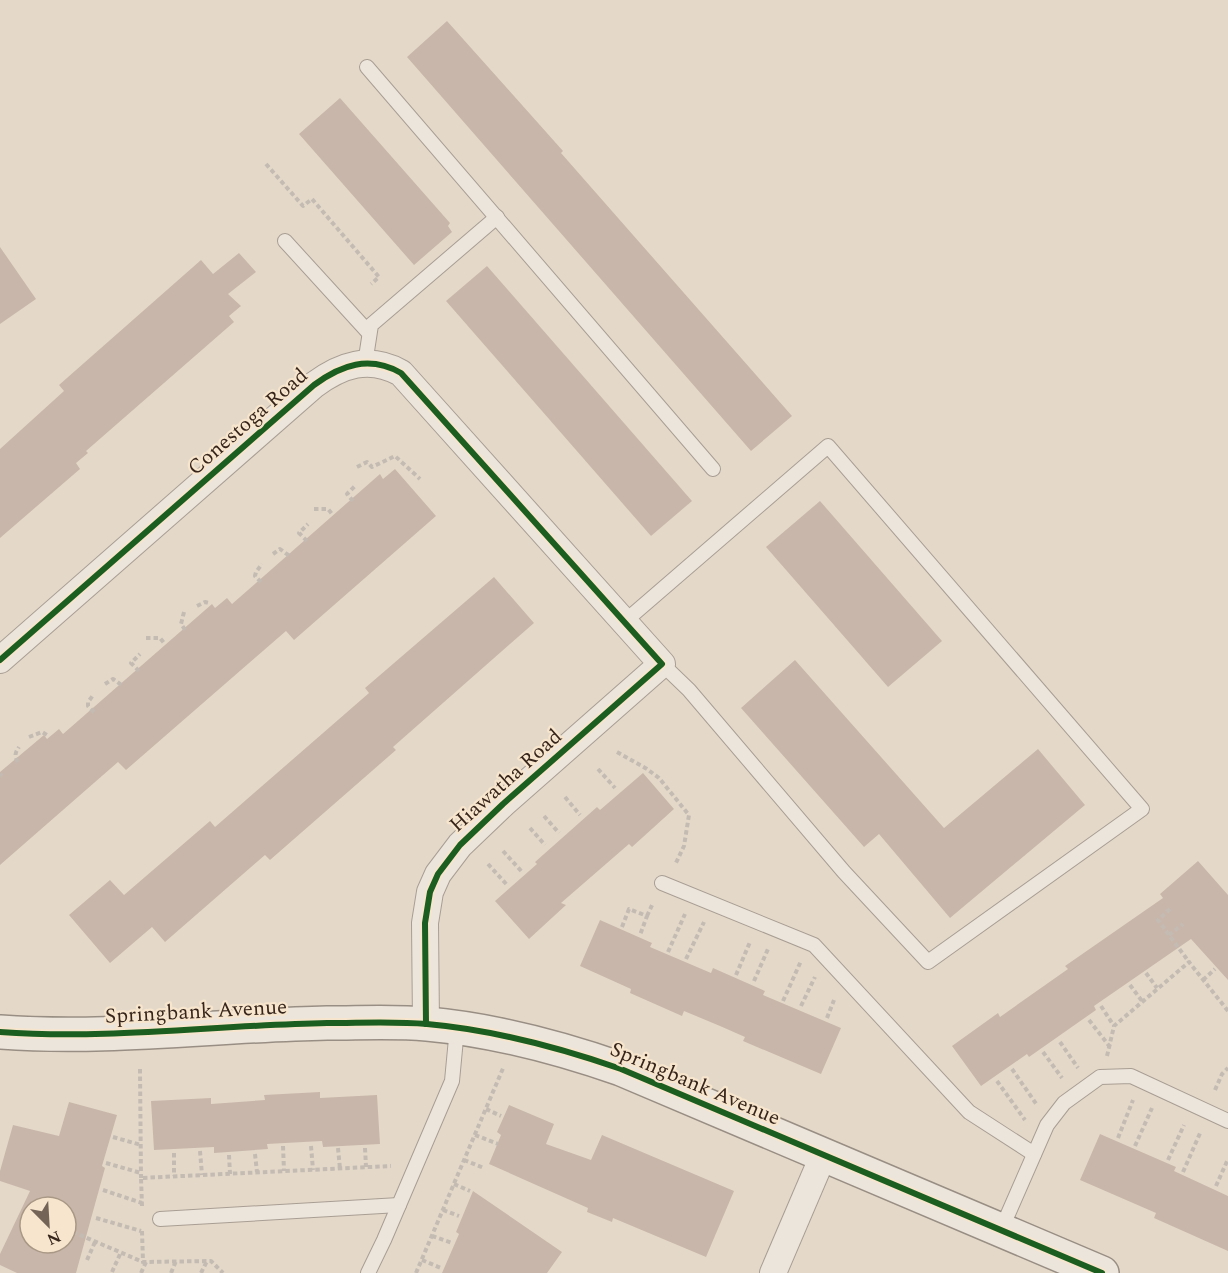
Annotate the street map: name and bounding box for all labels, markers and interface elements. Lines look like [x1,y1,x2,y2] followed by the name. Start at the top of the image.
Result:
[181,360,315,484] street label: Conestoga Road
[442,721,570,841] street label: Hiawatha Road
[104,991,288,1033] street label: Springbank Avenue
[605,1034,785,1134] street label: Springbank Avenue
[18,1195,78,1255] north arrow
[43,1224,65,1251] text: N

